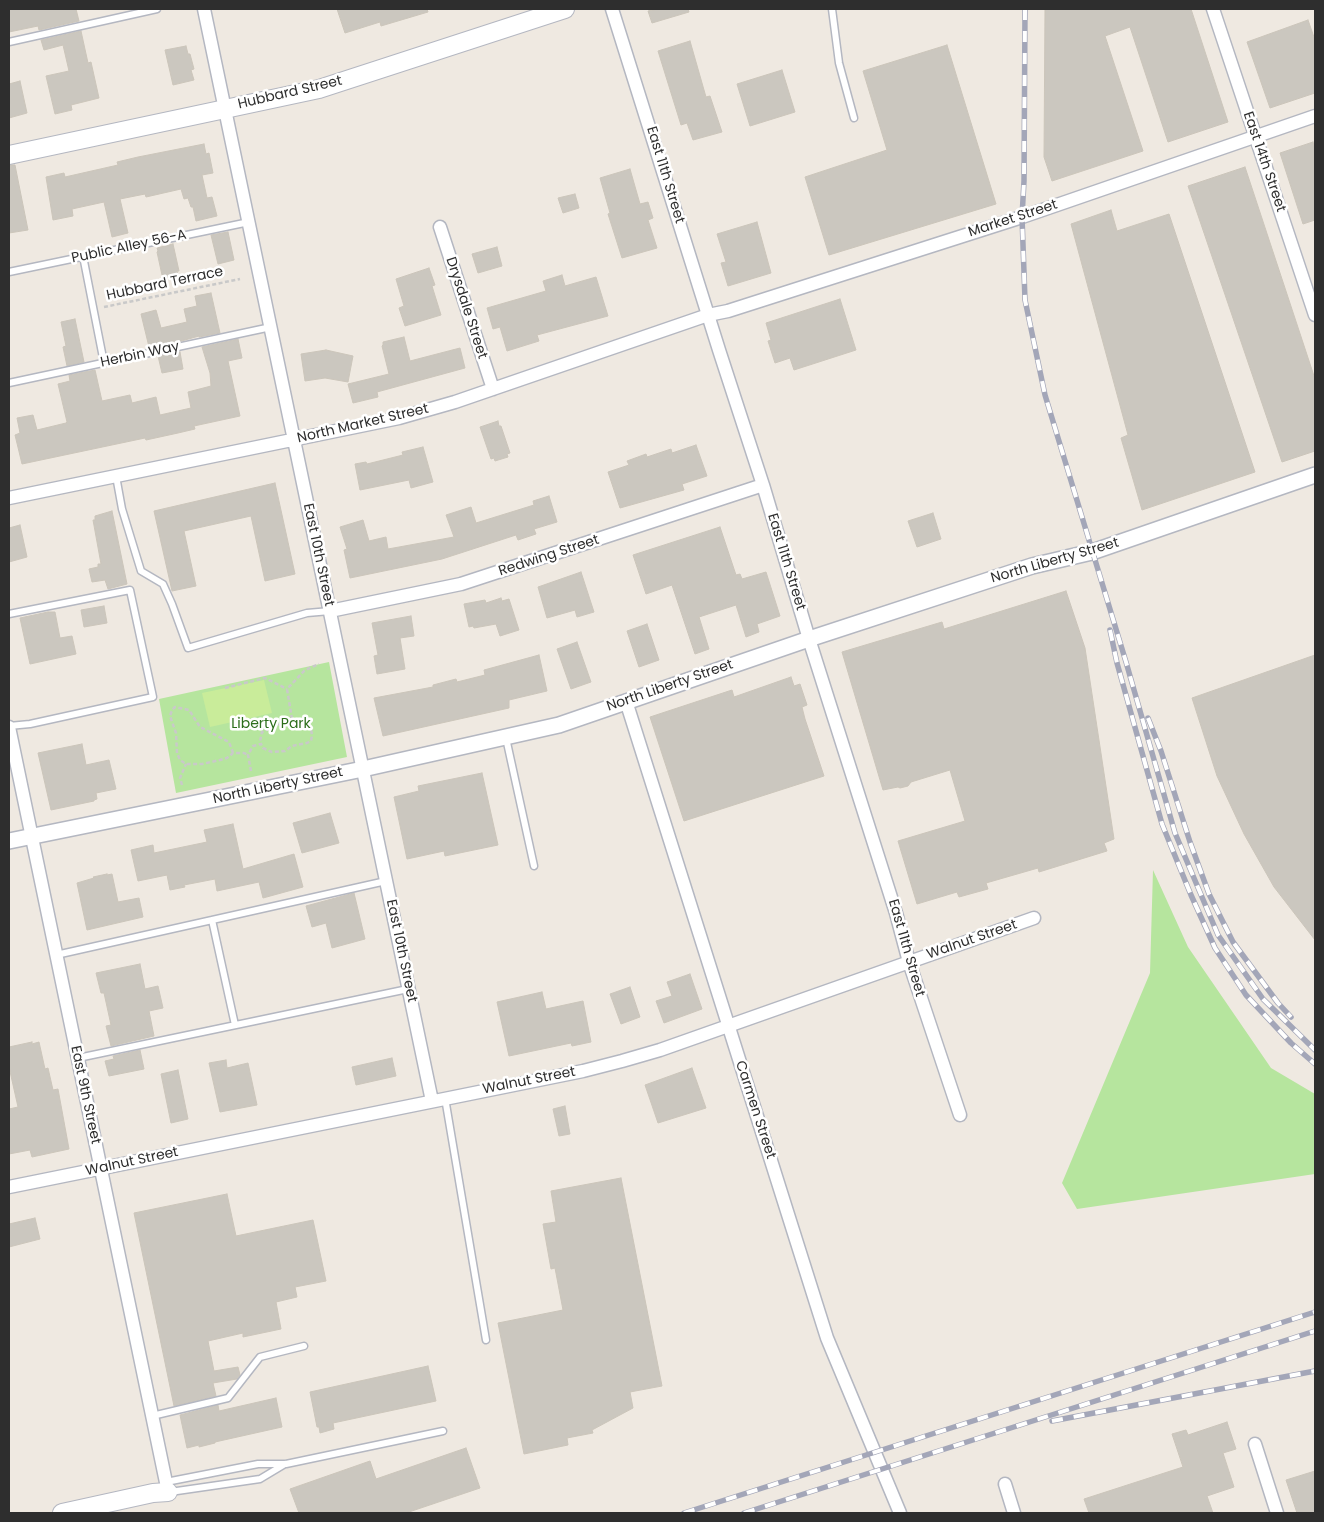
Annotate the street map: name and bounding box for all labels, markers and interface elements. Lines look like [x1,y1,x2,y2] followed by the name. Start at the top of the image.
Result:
[236,73,344,113] street label: Hubbard Street
[1239,110,1289,214] street label: East 14th Street
[642,124,688,226] street label: East 11th Street
[966,197,1060,241] street label: Market Street
[70,227,188,267] street label: Public Alley 56-A
[442,255,490,361] street label: Drysdale Street
[105,263,225,305] street label: Hubbard Terrace
[99,338,181,372] street label: Herbin Way
[296,401,430,447] street label: North Market Street
[299,502,337,608] street label: East 10th Street
[763,511,809,613] street label: East 11th Street
[497,532,601,580] street label: Redwing Street
[989,535,1121,587] street label: North Liberty Street
[605,657,735,715] street label: North Liberty Street
[231,716,311,732] park label: Liberty Park
[212,764,344,808] street label: North Liberty Street
[884,897,928,999] street label: East 11th Street
[382,898,420,1004] street label: East 10th Street
[925,917,1019,963] street label: Walnut Street
[66,1044,104,1146] street label: East 9th Street
[731,1059,779,1161] street label: Carmen Street
[481,1064,577,1098] street label: Walnut Street
[84,1144,180,1180] street label: Walnut Street

